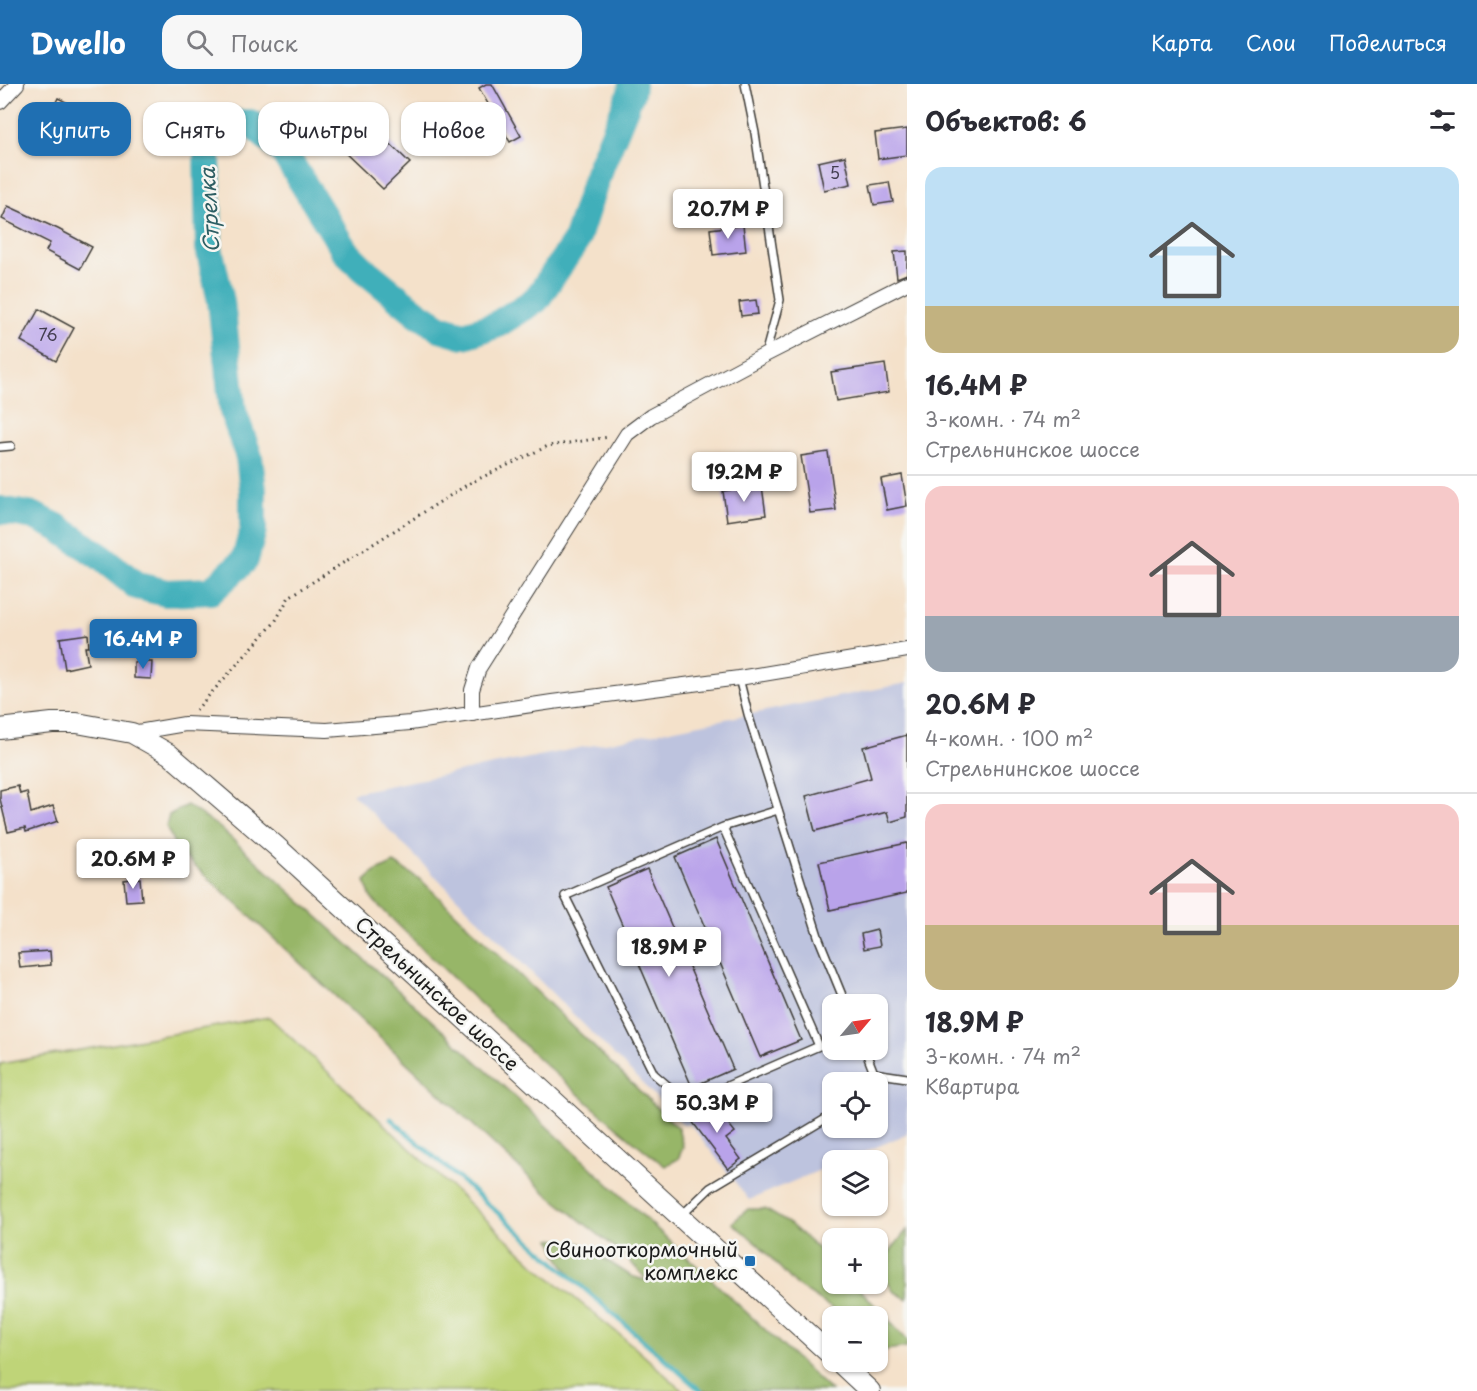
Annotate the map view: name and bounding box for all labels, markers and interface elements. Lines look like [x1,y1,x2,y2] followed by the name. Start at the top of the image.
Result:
[162,15,582,69] search box
[30,21,126,64] text: Dwello
[183,26,216,59] icon: search
[231,26,298,59] text: Поиск
[1151,26,1213,58] text: Карта
[1246,26,1296,58] text: Слои
[1329,26,1447,58] text: Поделиться
[925,101,1087,140] text: Объектов: 6
[18,102,131,156] chip: Купить
[143,102,246,156] chip: Снять
[258,102,389,156] chip: Фильтры
[401,102,506,156] chip: Новое
[1426,104,1459,137] icon: filters
[830,160,840,184] house number: 5
[190,166,226,254] water label: Стрелка
[673,189,783,240] pin: 20.7M ₽
[687,193,769,223] text: 20.7M ₽
[1138,206,1246,314] icon: home
[38,322,58,346] house number: 76
[925,365,1027,404] text: 16.4M ₽
[925,404,1081,434] text: 3-комн. · 74 m²
[925,434,1140,464] text: Стрельнинское шоссе
[689,452,799,503] pin: 19.2M ₽
[706,456,782,486] text: 19.2M ₽
[1138,525,1246,633] icon: home
[88,619,198,670] pin: 16.4M ₽
[104,623,182,653] text: 16.4M ₽
[925,684,1035,723] text: 20.6M ₽
[925,723,1093,753] text: 4-комн. · 100 m²
[925,753,1140,783] text: Стрельнинское шоссе
[78,839,188,890] pin: 20.6M ₽
[91,843,175,873] text: 20.6M ₽
[1138,843,1246,951] icon: home
[349,909,527,1078] street label: Стрельнинское шоссе
[614,927,724,978] pin: 18.9M ₽
[631,931,707,961] text: 18.9M ₽
[822,994,888,1060] north arrow
[822,994,888,1372] map controls
[925,1002,1024,1041] text: 18.9M ₽
[925,1041,1081,1071] text: 3-комн. · 74 m²
[925,1071,1019,1101] text: Квартира
[822,1072,888,1138] button: locate
[662,1083,772,1134] pin: 50.3M ₽
[675,1087,759,1117] text: 50.3M ₽
[822,1150,888,1216] button: layers
[822,1228,888,1294] button: +
[545,1234,738,1287] place label: Свинооткормочный комплекс
[743,1254,757,1268] marker: Свинооткормочный комплекс
[822,1306,888,1372] button: −

